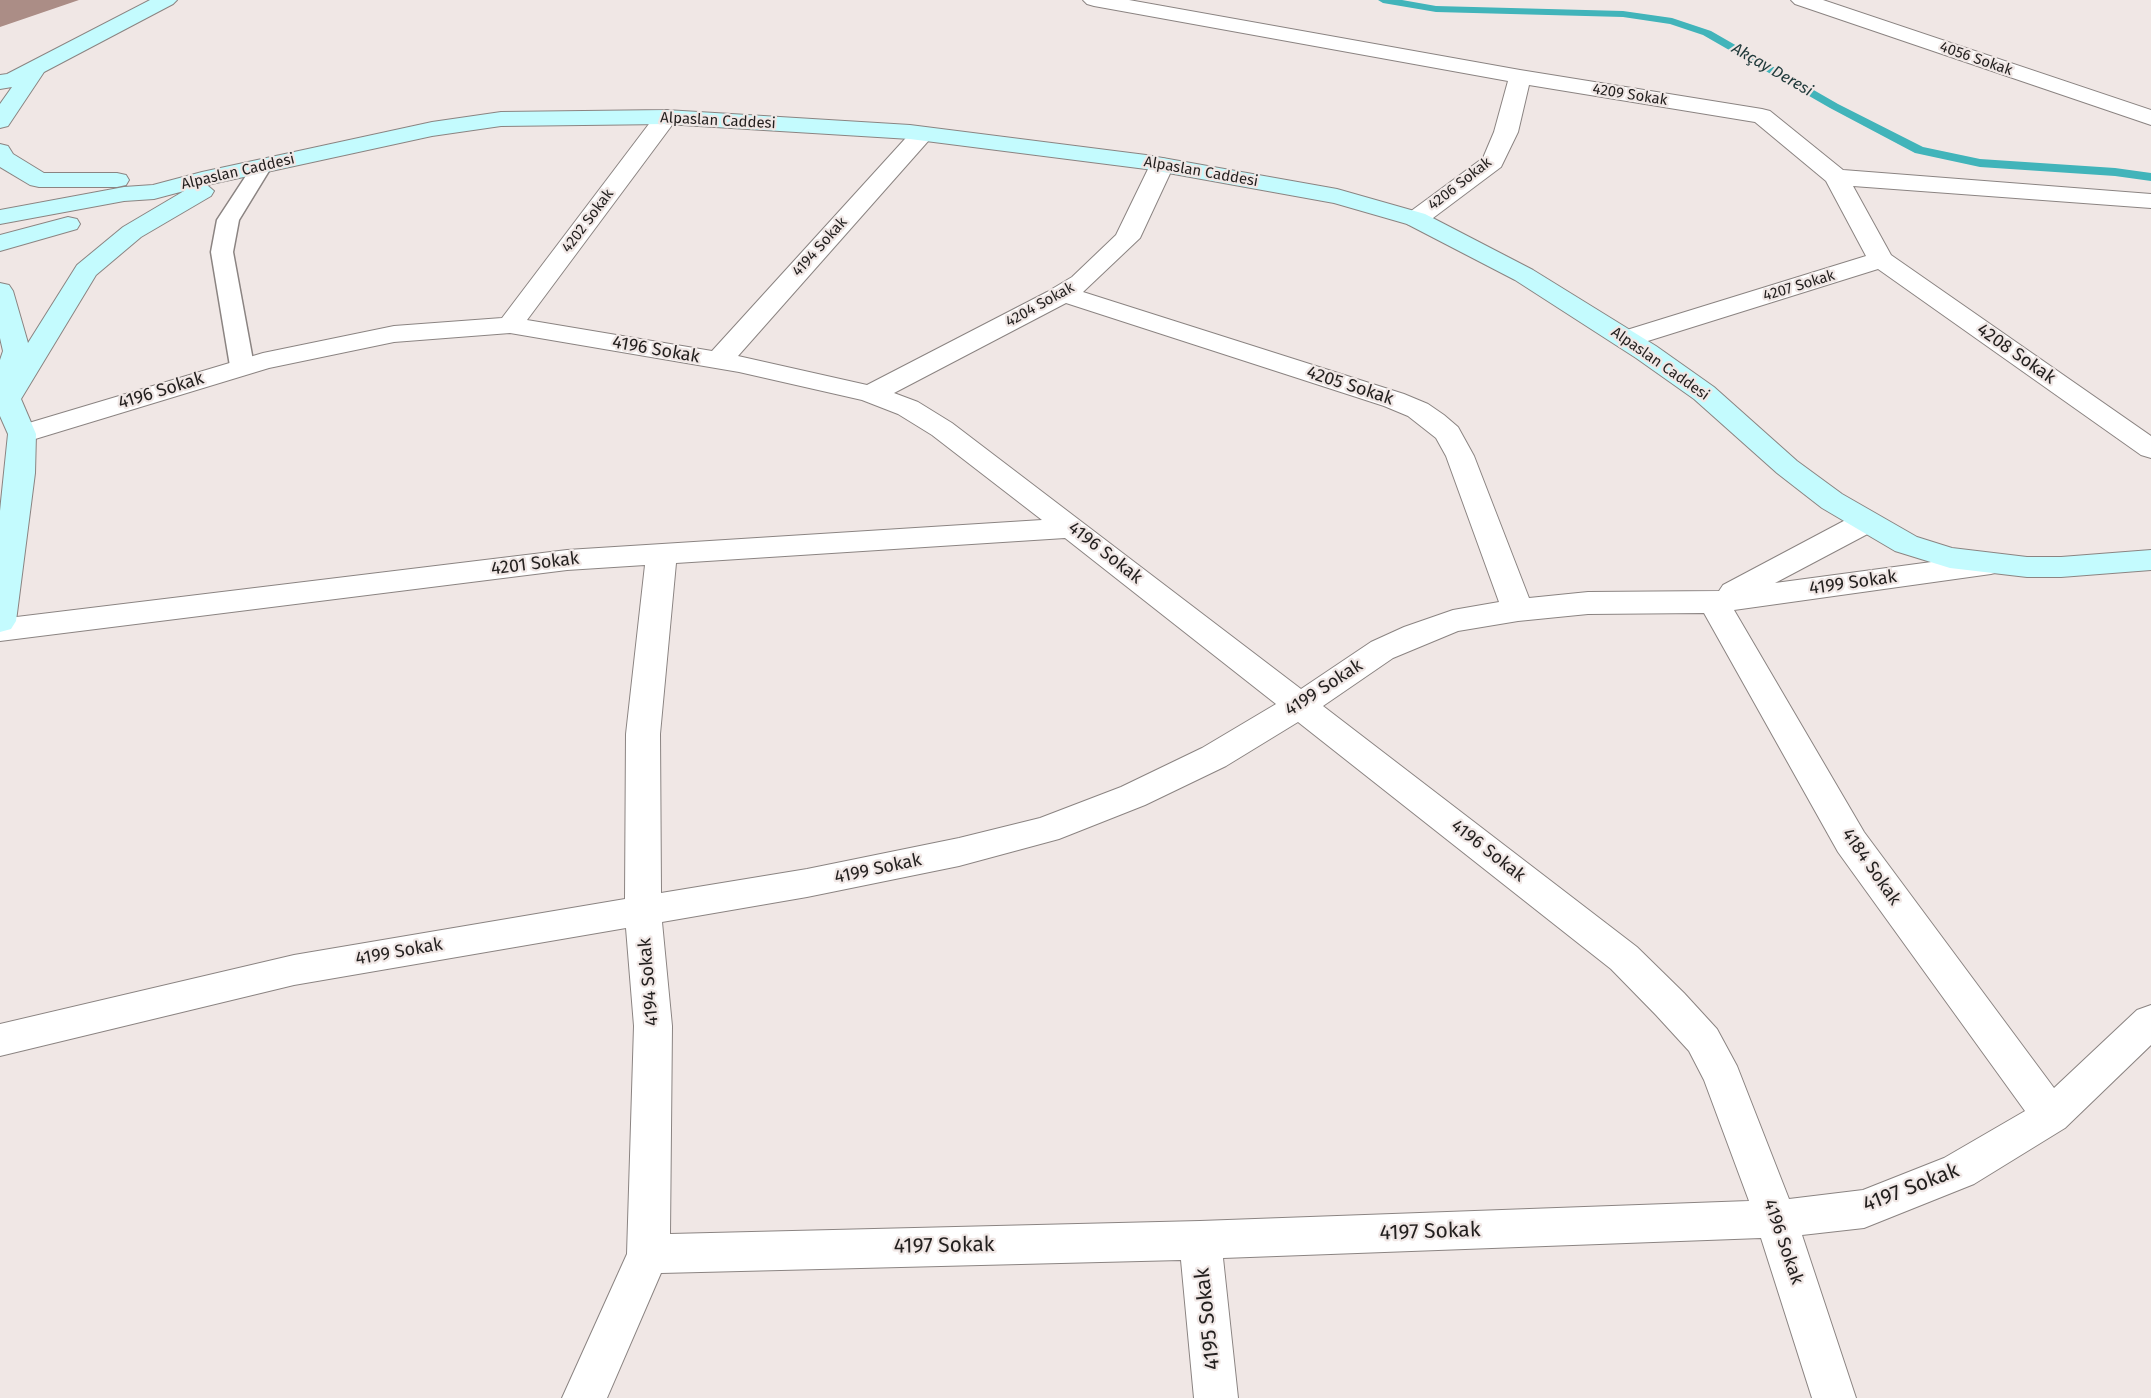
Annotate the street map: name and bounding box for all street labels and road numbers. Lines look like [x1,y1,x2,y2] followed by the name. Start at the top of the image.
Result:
[1937,38,2015,80] street label: 4056 Sokak
[1591,80,1669,110] street label: 4209 Sokak
[660,109,776,133] street label: Alpaslan Caddesi
[180,150,296,194] street label: Alpaslan Caddesi
[1142,153,1260,191] street label: Alpaslan Caddesi
[1425,154,1495,214] street label: 4206 Sokak
[558,186,618,256] street label: 4202 Sokak
[789,214,851,280] street label: 4194 Sokak
[1761,267,1837,305] street label: 4207 Sokak
[1003,279,1077,331] street label: 4204 Sokak
[1972,319,2060,389] street label: 4208 Sokak
[1607,323,1713,405] street label: Alpaslan Caddesi
[611,332,701,368] street label: 4196 Sokak
[1304,362,1396,410] street label: 4205 Sokak
[116,368,206,414] street label: 4196 Sokak
[1064,517,1146,589] street label: 4196 Sokak
[490,548,580,580] street label: 4201 Sokak
[1808,566,1898,600] street label: 4199 Sokak
[1281,655,1367,721] street label: 4199 Sokak
[1447,815,1529,887] street label: 4196 Sokak
[1837,824,1905,910] street label: 4184 Sokak
[833,849,923,889] street label: 4199 Sokak
[354,934,444,970] street label: 4199 Sokak
[634,937,664,1027] street label: 4194 Sokak
[1859,1158,1963,1218] street label: 4197 Sokak
[1758,1197,1808,1287] street label: 4196 Sokak
[1379,1218,1481,1246] street label: 4197 Sokak
[893,1233,995,1259] street label: 4197 Sokak
[1190,1267,1226,1371] street label: 4195 Sokak

